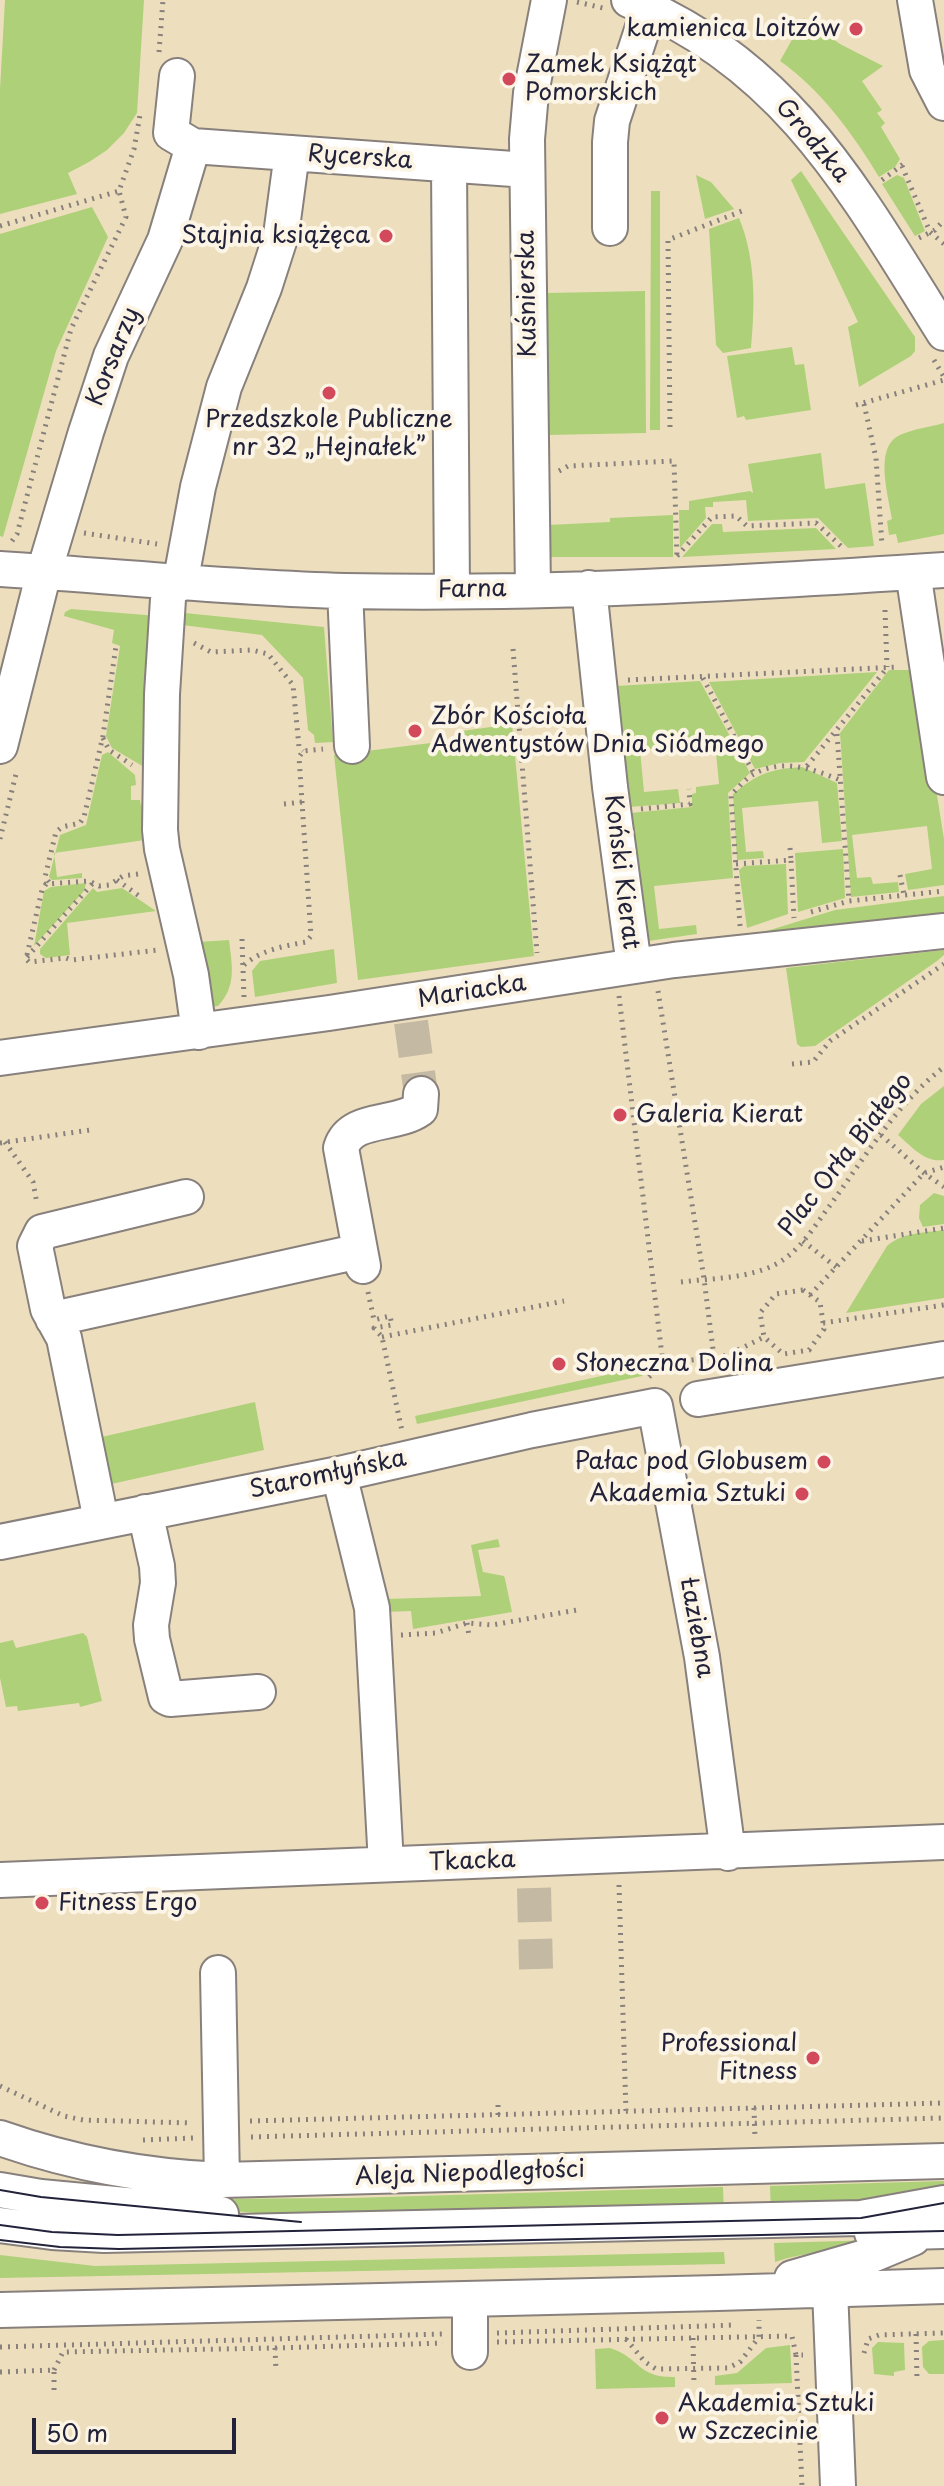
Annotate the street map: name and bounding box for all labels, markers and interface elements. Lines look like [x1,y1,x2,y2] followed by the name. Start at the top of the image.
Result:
[627,15,840,43] place label: kamienica Loitzów
[847,20,865,38] marker: kamienica Loitzów
[525,51,697,107] place label: Zamek Książąt Pomorskich
[500,70,518,88] marker: Zamek Książąt Pomorskich
[769,93,855,189] street label: Grodzka
[307,140,413,176] street label: Rycerska
[181,222,370,250] place label: Stajnia książęca
[377,227,395,245] marker: Stajnia książęca
[512,230,544,358] street label: Kuśnierska
[81,303,147,411] street label: Korsarzy
[320,384,338,402] marker: Przedszkole Publiczne nr 32 „Hejnałek”
[205,406,453,462] place label: Przedszkole Publiczne nr 32 „Hejnałek”
[437,575,507,605] street label: Farna
[431,703,764,759] place label: Zbór Kościoła Adwentystów Dnia Siódmego
[406,722,424,740] marker: Zbór Kościoła Adwentystów Dnia Siódmego
[597,793,645,951] street label: Koński Kierat
[416,969,528,1015] street label: Mariacka
[773,1068,919,1242] street label: Plac Orła Białego
[636,1101,803,1129] place label: Galeria Kierat
[611,1106,629,1124] marker: Galeria Kierat
[575,1350,773,1378] place label: Słoneczna Dolina
[550,1355,568,1373] marker: Słoneczna Dolina
[247,1444,409,1506] street label: Staromłyńska
[574,1448,808,1476] place label: Pałac pod Globusem
[815,1453,833,1471] marker: Pałac pod Globusem
[590,1480,786,1508] place label: Akademia Sztuki
[793,1485,811,1503] marker: Akademia Sztuki
[673,1576,719,1680] street label: Łaziebna
[428,1846,516,1878] street label: Tkacka
[58,1889,197,1917] place label: Fitness Ergo
[33,1894,51,1912] marker: Fitness Ergo
[661,2030,797,2086] place label: Professional Fitness
[804,2049,822,2067] marker: Professional Fitness
[354,2156,586,2192] street label: Aleja Niepodległości
[678,2390,874,2446] place label: Akademia Sztuki w Szczecinie
[36,2402,240,2452] scale bar
[653,2409,671,2427] marker: Akademia Sztuki w Szczecinie
[46,2414,108,2450] text: 50 m

